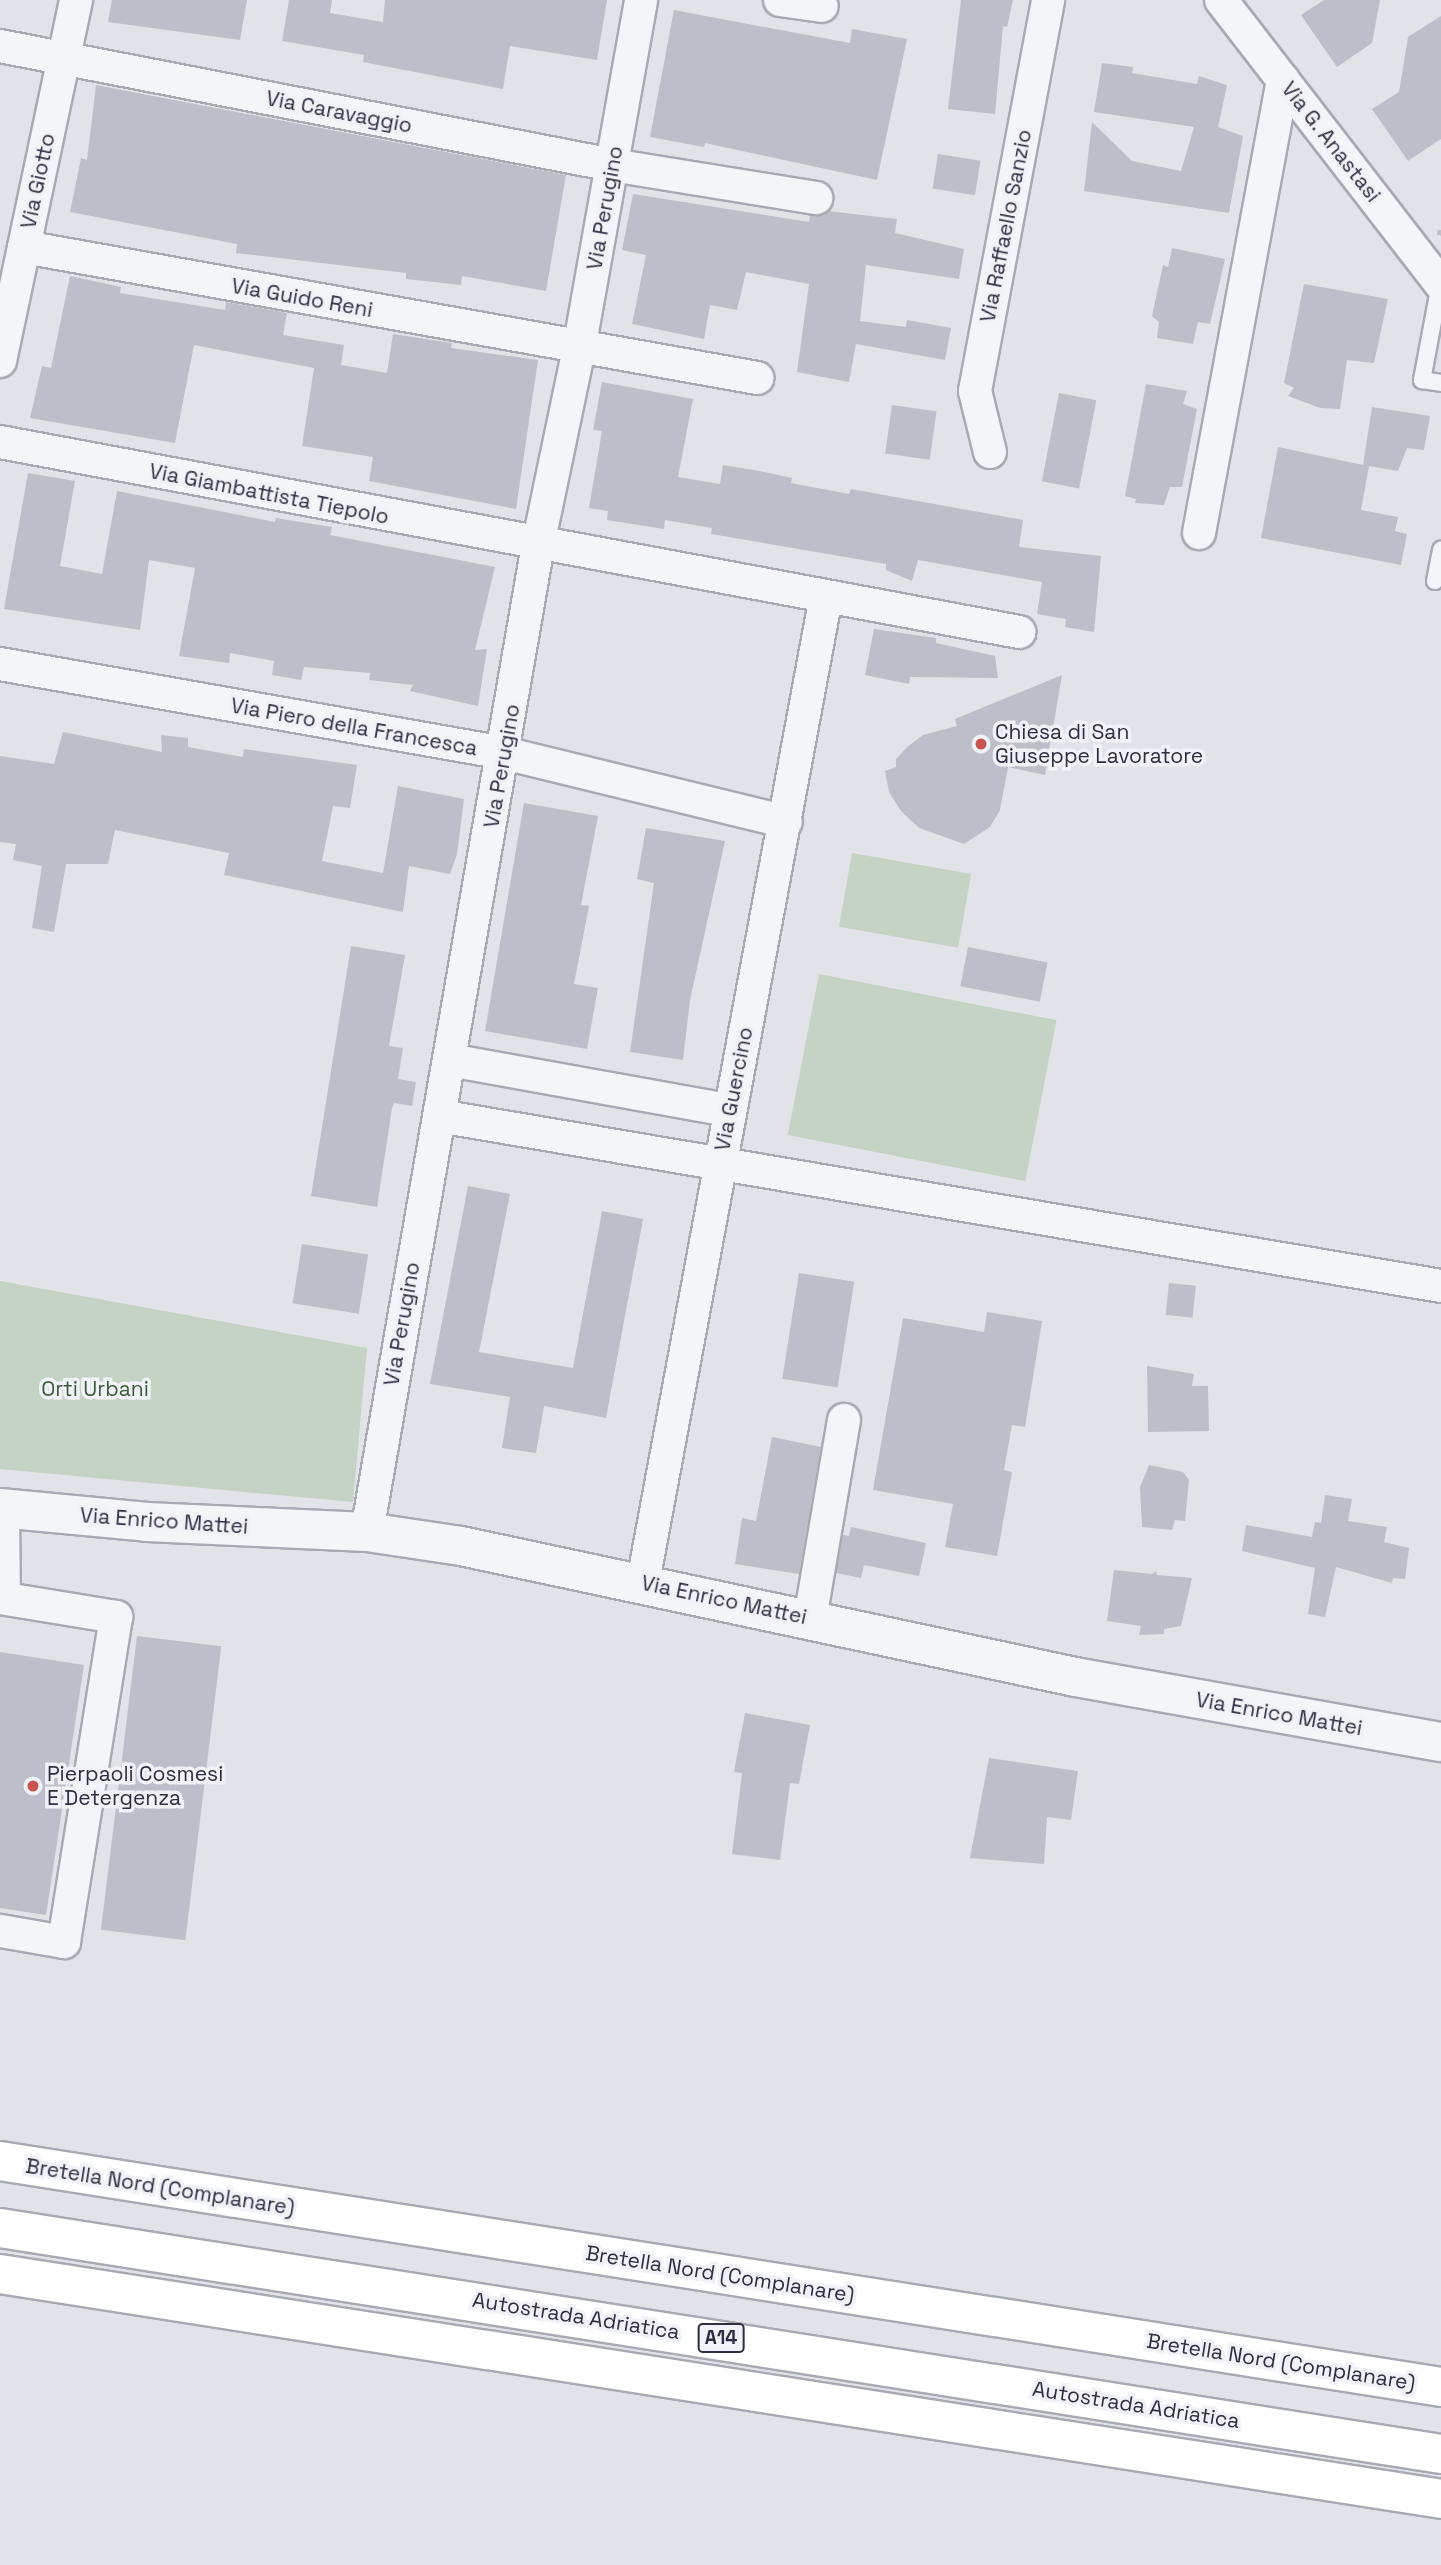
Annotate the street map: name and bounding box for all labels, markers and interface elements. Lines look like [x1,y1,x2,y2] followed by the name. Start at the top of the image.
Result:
[1276,76,1386,208] street label: Via G. Anastasi
[264,86,414,138] street label: Via Caravaggio
[975,127,1037,325] street label: Via Raffaello Sanzio
[16,131,60,231] street label: Via Giotto
[582,144,628,272] street label: Via Perugino
[229,273,375,323] street label: Via Guido Reni
[147,458,391,530] street label: Via Giambattista Tiepolo
[229,693,479,761] street label: Via Piero della Francesca
[479,702,525,830] street label: Via Perugino
[995,719,1203,769] place label: Chiesa di San Giuseppe Lavoratore
[973,736,989,752] marker: Chiesa di San Giuseppe Lavoratore
[710,1025,758,1153] street label: Via Guercino
[379,1260,425,1388] street label: Via Perugino
[41,1376,149,1402] park label: Orti Urbani
[79,1503,249,1539] street label: Via Enrico Mattei
[639,1570,809,1630] street label: Via Enrico Mattei
[1194,1687,1364,1741] street label: Via Enrico Mattei
[47,1761,223,1811] place label: Pierpaoli Cosmesi E Detergenza
[25,1778,41,1794] marker: Pierpaoli Cosmesi E Detergenza
[24,2153,296,2221] street label: Bretella Nord (Complanare)
[584,2240,856,2308] street label: Bretella Nord (Complanare)
[470,2287,682,2345] street label: Autostrada Adriatica
[696,2322,746,2354] road number: A14
[1145,2328,1417,2396] street label: Bretella Nord (Complanare)
[1030,2376,1242,2434] street label: Autostrada Adriatica

